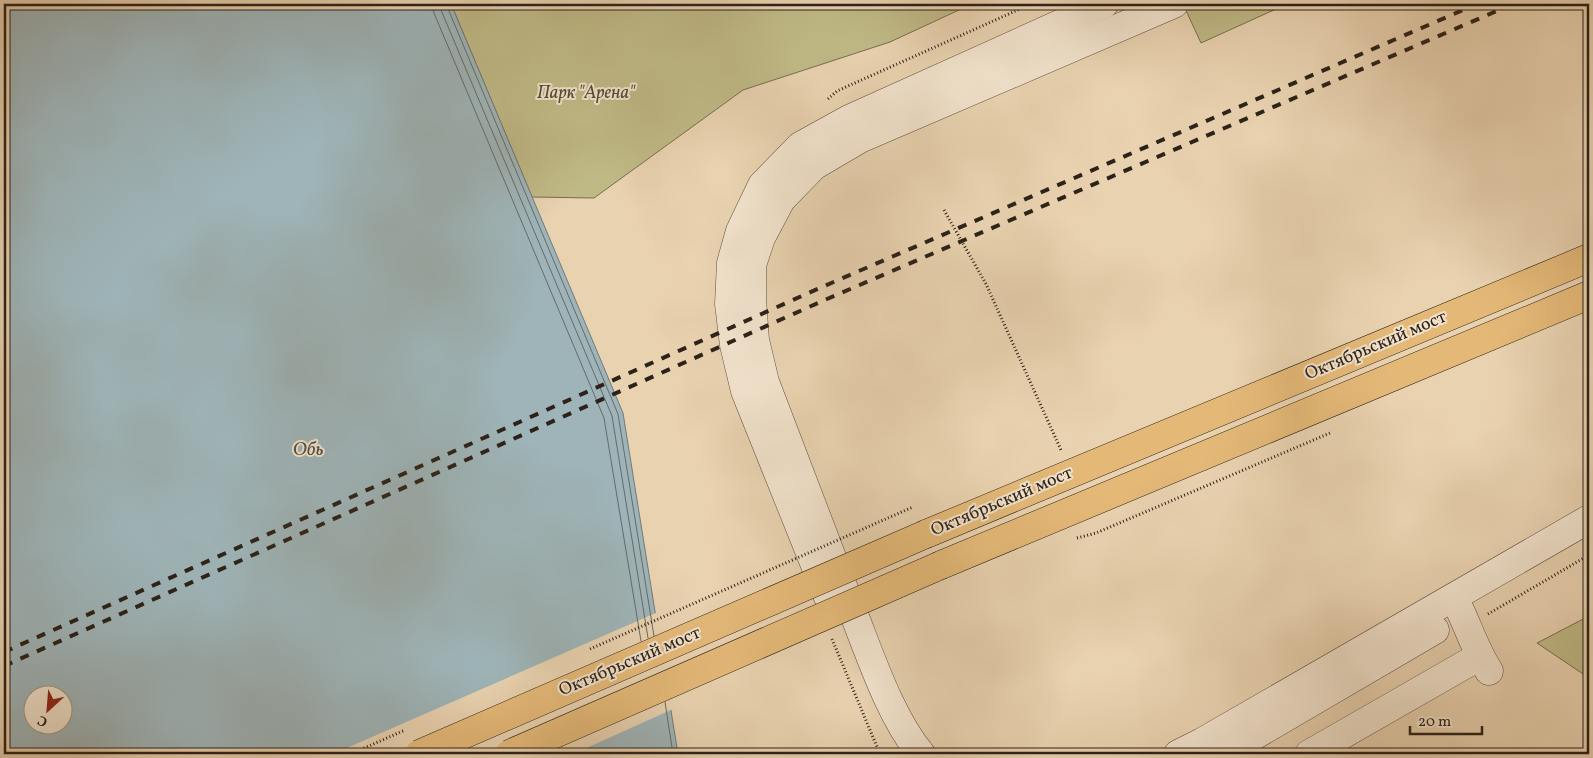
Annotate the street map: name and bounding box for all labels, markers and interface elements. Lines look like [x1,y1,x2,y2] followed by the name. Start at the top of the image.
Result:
[537,81,636,106] park label: Парк "Арена"
[1301,305,1451,387] street label: Октябрьский мост
[293,437,323,463] water label: Обь
[927,461,1077,543] street label: Октябрьский мост
[555,621,705,703] street label: Октябрьский мост
[22,686,72,736] north arrow
[1410,703,1483,735] scale bar
[35,710,51,731] text: С
[1418,712,1451,733] text: 20 m

